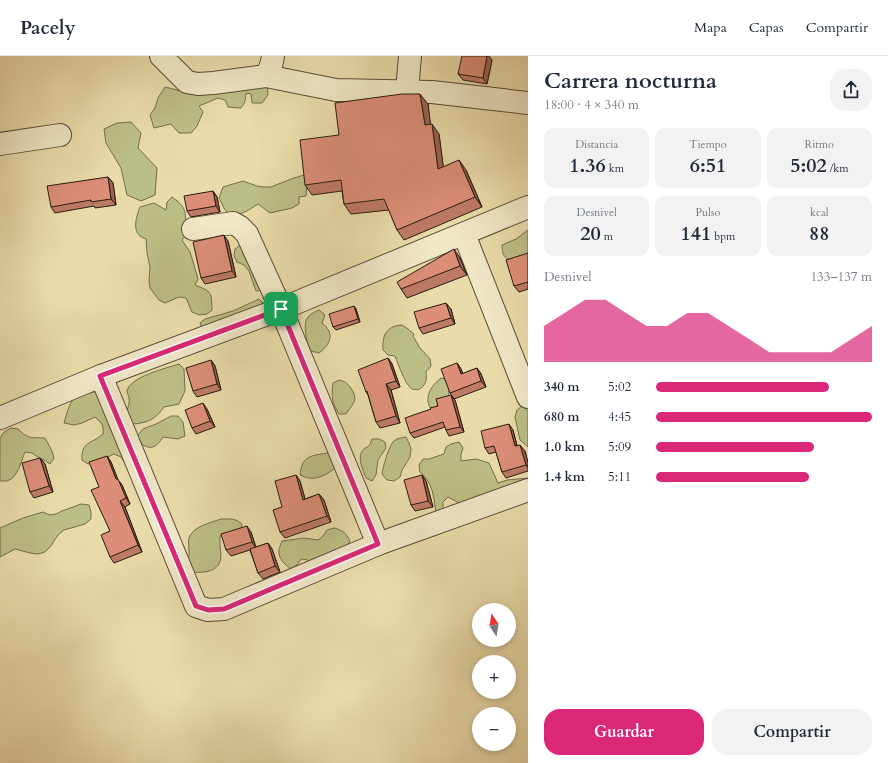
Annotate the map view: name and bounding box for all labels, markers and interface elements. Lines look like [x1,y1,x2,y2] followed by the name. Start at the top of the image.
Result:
[20,15,75,41] text: Pacely
[694,18,727,37] text: Mapa
[749,18,784,37] text: Capas
[806,18,868,37] text: Compartir
[544,66,717,96] text: Carrera nocturna
[830,69,872,111] button: share
[544,96,639,114] text: 18:00 · 4 × 340 m
[575,137,618,152] text: Distancia
[689,137,727,152] text: Tiempo
[805,137,834,152] text: Ritmo
[569,152,606,179] text: 1.36
[690,152,726,179] text: 6:51
[790,152,827,179] text: 5:02
[606,161,624,176] text: km
[827,161,848,176] text: /km
[577,205,617,220] text: Desnivel
[696,205,720,220] text: Pulso
[810,205,829,220] text: kcal
[580,220,601,247] text: 20
[681,220,711,247] text: 141
[809,220,830,247] text: 88
[601,229,613,244] text: m
[711,229,735,244] text: bpm
[544,268,592,286] text: Desnivel
[810,268,872,286] text: 133–137 m
[264,292,298,326] pin
[270,298,292,320] icon: arrive
[544,378,579,396] text: 340 m
[608,378,631,396] text: 5:02
[544,408,579,426] text: 680 m
[608,408,631,426] text: 4:45
[544,438,585,456] text: 1.0 km
[608,438,631,456] text: 5:09
[544,468,585,486] text: 1.4 km
[608,468,631,486] text: 5:11
[472,603,516,647] north arrow
[472,603,516,751] map controls
[472,655,516,699] button: +
[472,707,516,751] button: −
[544,709,704,755] button: Guardar
[712,709,872,755] button: Compartir

